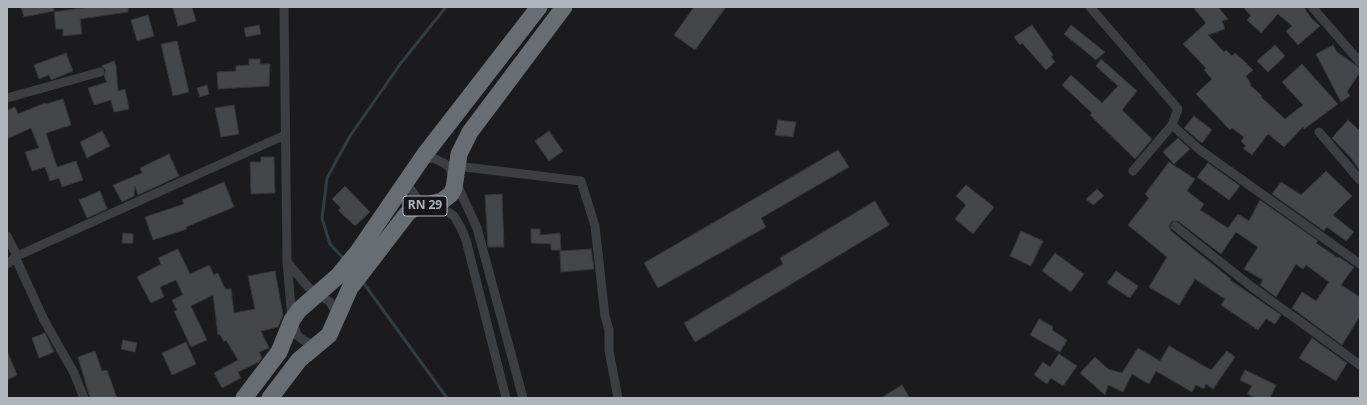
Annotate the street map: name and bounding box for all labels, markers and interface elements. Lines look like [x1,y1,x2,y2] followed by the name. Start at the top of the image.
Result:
[403,196,447,216] road number: RN 29

